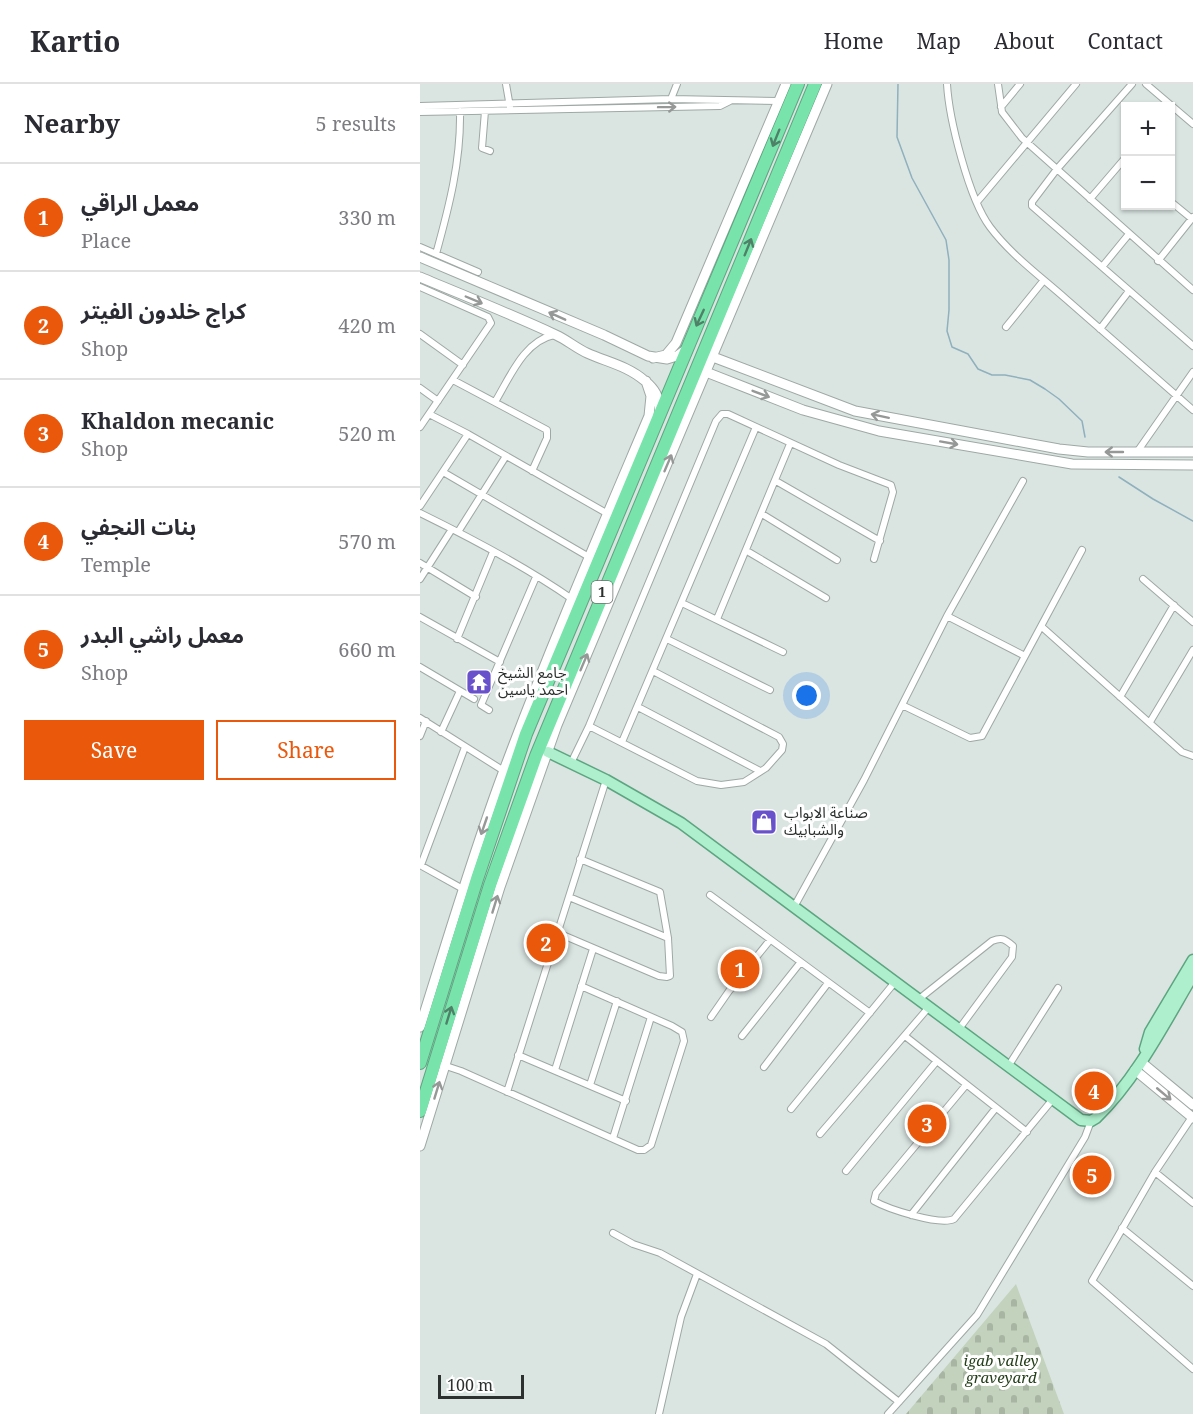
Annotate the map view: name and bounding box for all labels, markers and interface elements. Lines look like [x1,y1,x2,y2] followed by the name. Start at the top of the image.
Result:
[30,22,120,60] text: Kartio
[824,27,884,55] text: Home
[917,27,961,55] text: Map
[994,27,1055,55] text: About
[1088,27,1163,55] text: Contact
[657,102,677,113] one-way arrow
[1121,102,1175,210] map controls
[1121,102,1175,156] button: +
[24,105,120,141] text: Nearby
[316,110,396,137] text: 5 results
[770,128,781,147] one-way arrow
[1121,156,1175,210] button: −
[81,187,199,217] text: معمل الراقي
[38,204,49,231] text: 1
[338,204,396,231] text: 330 m
[81,227,131,254] text: Place
[743,238,754,256] one-way arrow
[81,295,246,325] text: كراج خلدون الفيتر
[465,295,483,306] one-way arrow
[694,308,706,326] one-way arrow
[549,310,567,321] one-way arrow
[38,312,49,339] text: 2
[338,312,396,339] text: 420 m
[81,335,128,362] text: Shop
[751,389,769,400] one-way arrow
[81,405,274,435] text: Khaldon mecanic
[870,410,890,421] one-way arrow
[38,420,49,447] text: 3
[338,420,396,447] text: 520 m
[81,435,128,462] text: Shop
[938,438,958,449] one-way arrow
[1104,446,1124,458] one-way arrow
[663,455,674,473] one-way arrow
[81,511,196,541] text: بنات النجفي
[38,528,49,555] text: 4
[338,528,396,555] text: 570 m
[81,551,151,578] text: Temple
[592,581,612,603] road number: 1
[81,619,244,649] text: معمل راشي البدر
[38,636,49,663] text: 5
[338,636,396,663] text: 660 m
[579,654,590,672] one-way arrow
[81,659,128,686] text: Shop
[498,662,568,699] place label: جامع الشيخ احمد ياسين
[464,667,494,697] temple icon: جامع الشيخ احمد ياسين
[792,681,821,710] your location
[24,720,204,780] button: Save
[216,720,396,780] button: Share
[784,802,868,839] place label: صناعة الابواب والشبابيك
[749,807,779,837] shop icon: صناعة الابواب والشبابيك
[478,816,489,835] one-way arrow
[490,895,501,914] one-way arrow
[526,920,566,966] pin: 2
[720,946,760,992] pin: 1
[444,1006,455,1025] one-way arrow
[1074,1068,1114,1114] pin: 4
[432,1081,443,1100] one-way arrow
[1156,1087,1171,1101] one-way arrow
[908,1102,946,1146] pin: 3
[1072,1152,1112,1198] pin: 5
[963,1350,1039,1387] park label: igab valley graveyard
[438,1372,524,1400] scale bar
[447,1374,493,1396] text: 100 m

